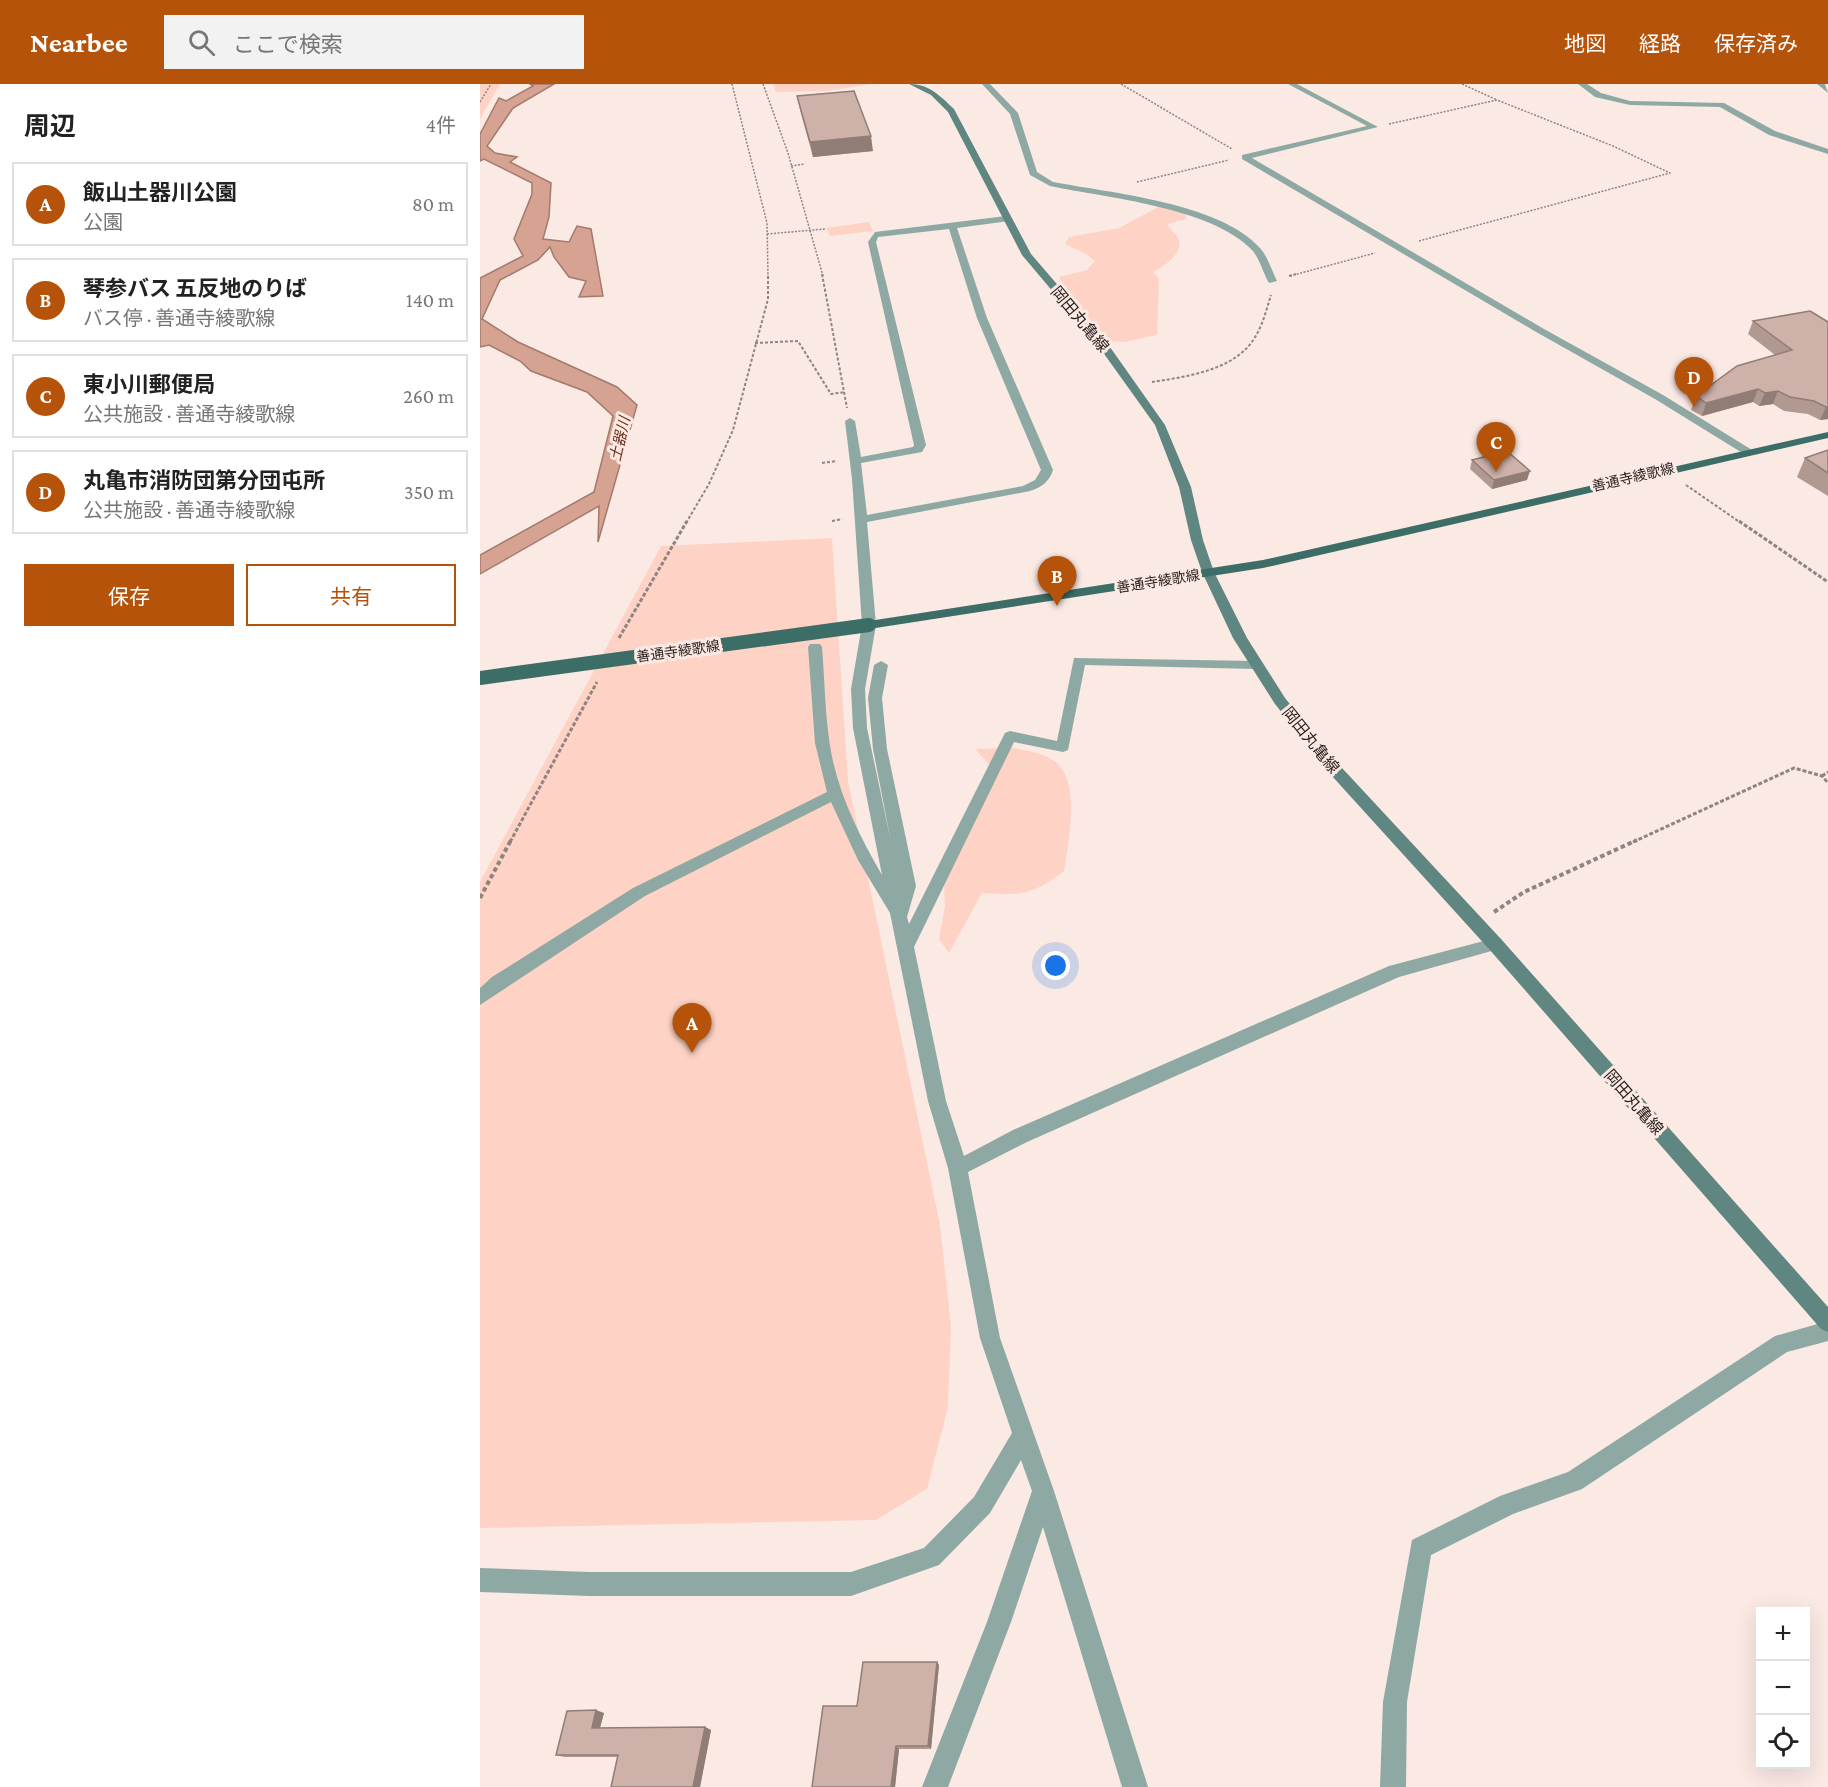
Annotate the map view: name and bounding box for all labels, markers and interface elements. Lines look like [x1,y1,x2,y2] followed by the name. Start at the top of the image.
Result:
[164,15,584,69] search box
[185,26,218,59] icon: search
[30,27,128,58] text: Nearbee
[233,32,343,57] text: ここで検索
[1564,32,1606,56] text: 地図
[1639,32,1681,56] text: 経路
[1714,32,1798,56] text: 保存済み
[24,112,76,141] text: 周辺
[426,114,456,136] text: 4件
[83,180,237,205] text: 飯山土器川公園
[40,193,51,215] text: A
[412,193,454,215] text: 80 m
[83,211,123,233] text: 公園
[83,276,307,301] text: 琴参バス 五反地のりば
[1048,283,1112,355] street label: 岡田丸亀線
[40,289,51,311] text: B
[406,289,454,311] text: 140 m
[83,307,275,329] text: バス停 · 善通寺綾歌線
[1674,358,1714,407] pin: D
[83,372,215,397] text: 東小川郵便局
[39,385,52,407] text: C
[403,385,454,407] text: 260 m
[83,403,295,425] text: 公共施設 · 善通寺綾歌線
[607,413,633,463] water label: 土器川
[1476,422,1516,472] pin: C
[1590,460,1676,494] street label: 善通寺綾歌線
[83,468,325,493] text: 丸亀市消防団第分団屯所
[39,481,52,503] text: D
[404,481,454,503] text: 350 m
[83,499,295,521] text: 公共施設 · 善通寺綾歌線
[1038,556,1076,606] pin: B
[24,564,234,626] button: 保存
[246,564,456,626] button: 共有
[1115,567,1201,595] street label: 善通寺綾歌線
[635,637,721,665] street label: 善通寺綾歌線
[1279,704,1343,776] street label: 岡田丸亀線
[1041,951,1070,980] your location
[672,1004,712,1053] pin: A
[1601,1066,1667,1138] street label: 岡田丸亀線
[1756,1607,1810,1769] map controls
[1756,1607,1810,1661] button: +
[1756,1661,1810,1715] button: −
[1756,1715,1810,1769] button: locate

